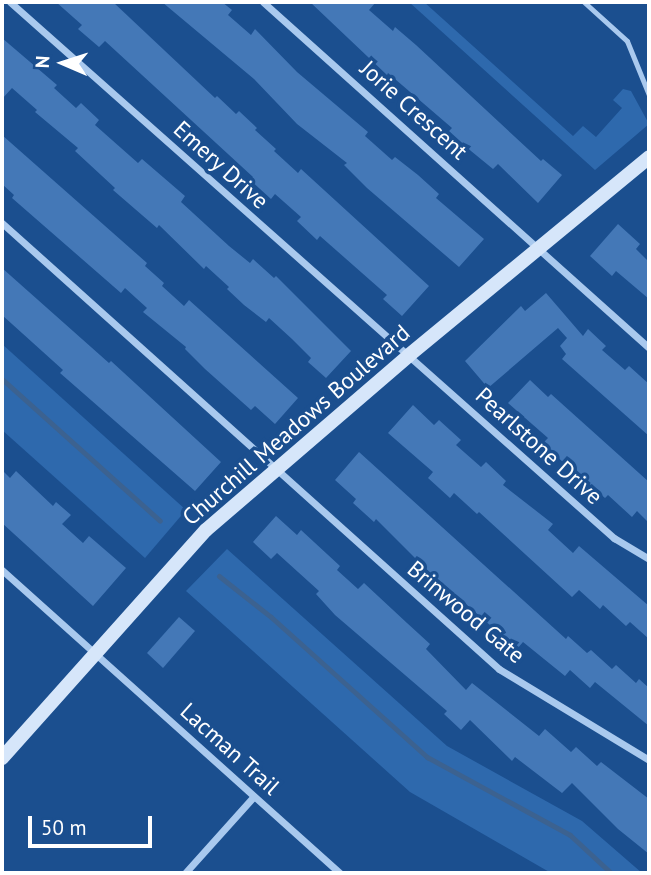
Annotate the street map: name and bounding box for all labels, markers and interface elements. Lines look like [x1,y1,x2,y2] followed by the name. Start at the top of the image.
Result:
[28,28,98,98] north arrow
[30,55,54,69] text: N
[355,55,473,165] street label: Jorie Crescent
[168,115,274,215] street label: Emery Drive
[177,319,415,531] street label: Churchill Meadows Boulevard
[470,382,608,510] street label: Pearlstone Drive
[402,555,530,669] street label: Brinwood Gate
[175,697,285,801] street label: Lacman Trail
[32,802,156,846] scale bar
[41,814,87,841] text: 50 m

